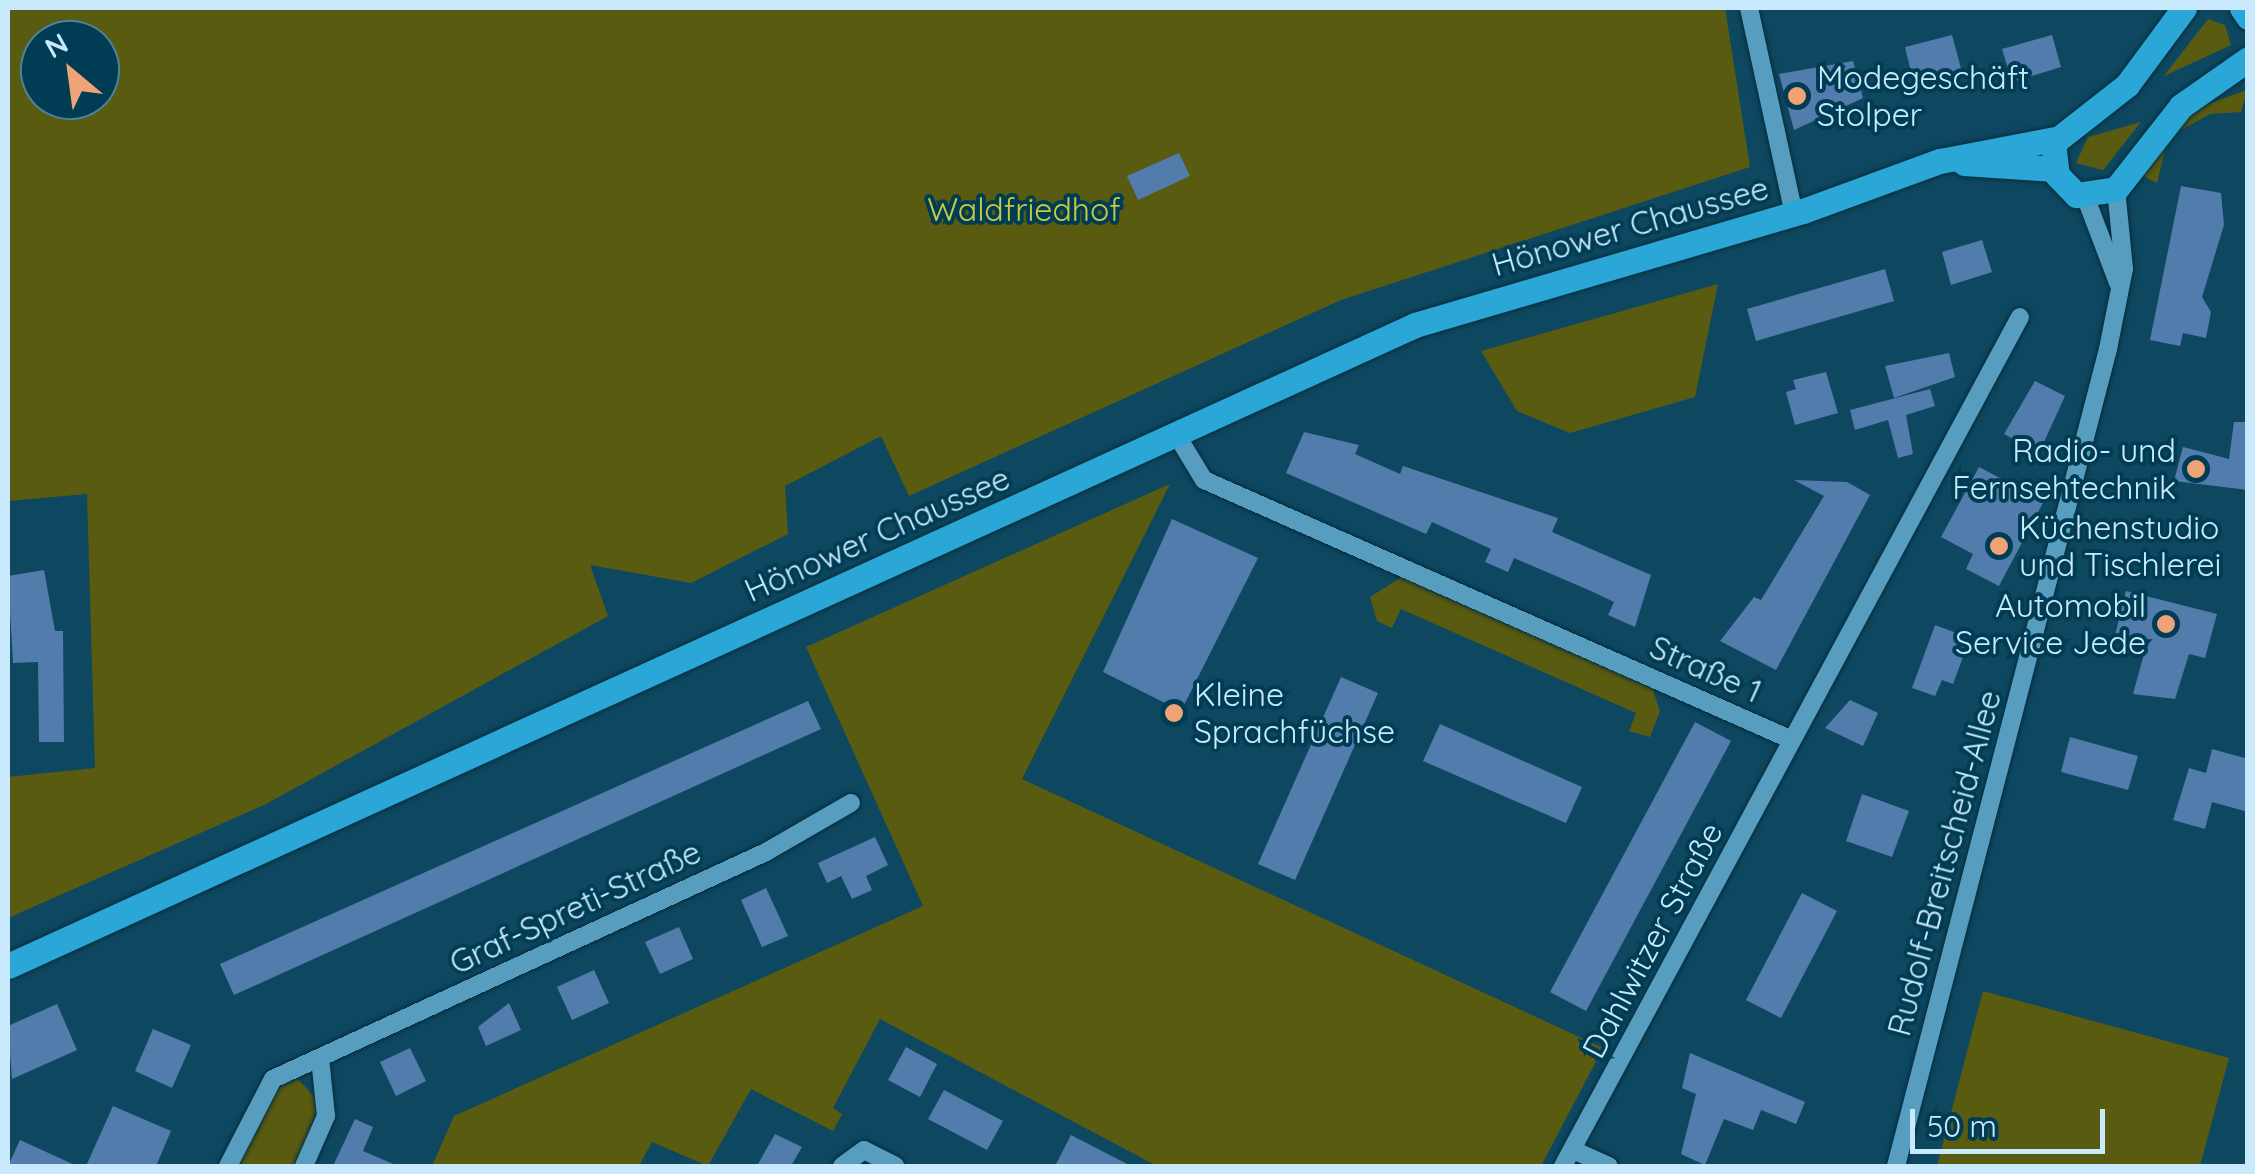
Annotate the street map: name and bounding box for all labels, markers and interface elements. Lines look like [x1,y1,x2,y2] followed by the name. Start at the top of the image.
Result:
[20,20,120,120] north arrow
[39,25,74,65] text: N
[1817,59,2029,134] place label: Modegeschäft Stolper
[1786,85,1808,107] marker: Modegeschäft Stolper
[1487,168,1773,284] street label: Hönower Chaussee
[927,190,1121,228] park label: Waldfriedhof
[1952,432,2176,507] place label: Radio- und Fernsehtechnik
[739,458,1015,610] street label: Hönower Chaussee
[2185,458,2207,480] marker: Radio- und Fernsehtechnik
[2019,509,2221,584] place label: Küchenstudio und Tischlerei
[1988,535,2010,557] marker: Küchenstudio und Tischlerei
[1955,587,2146,662] place label: Automobil Service Jede
[2155,613,2177,635] marker: Automobil Service Jede
[1644,627,1768,711] street label: Straße 1
[1194,676,1395,751] place label: Kleine Sprachfüchse
[1879,686,2009,1040] street label: Rudolf-Breitscheid-Allee
[1163,702,1185,724] marker: Kleine Sprachfüchse
[1574,816,1730,1064] street label: Dahlwitzer Straße
[443,832,707,982] street label: Graf-Spreti-Straße
[1915,1089,2110,1151] scale bar
[1927,1107,1997,1145] text: 50 m

